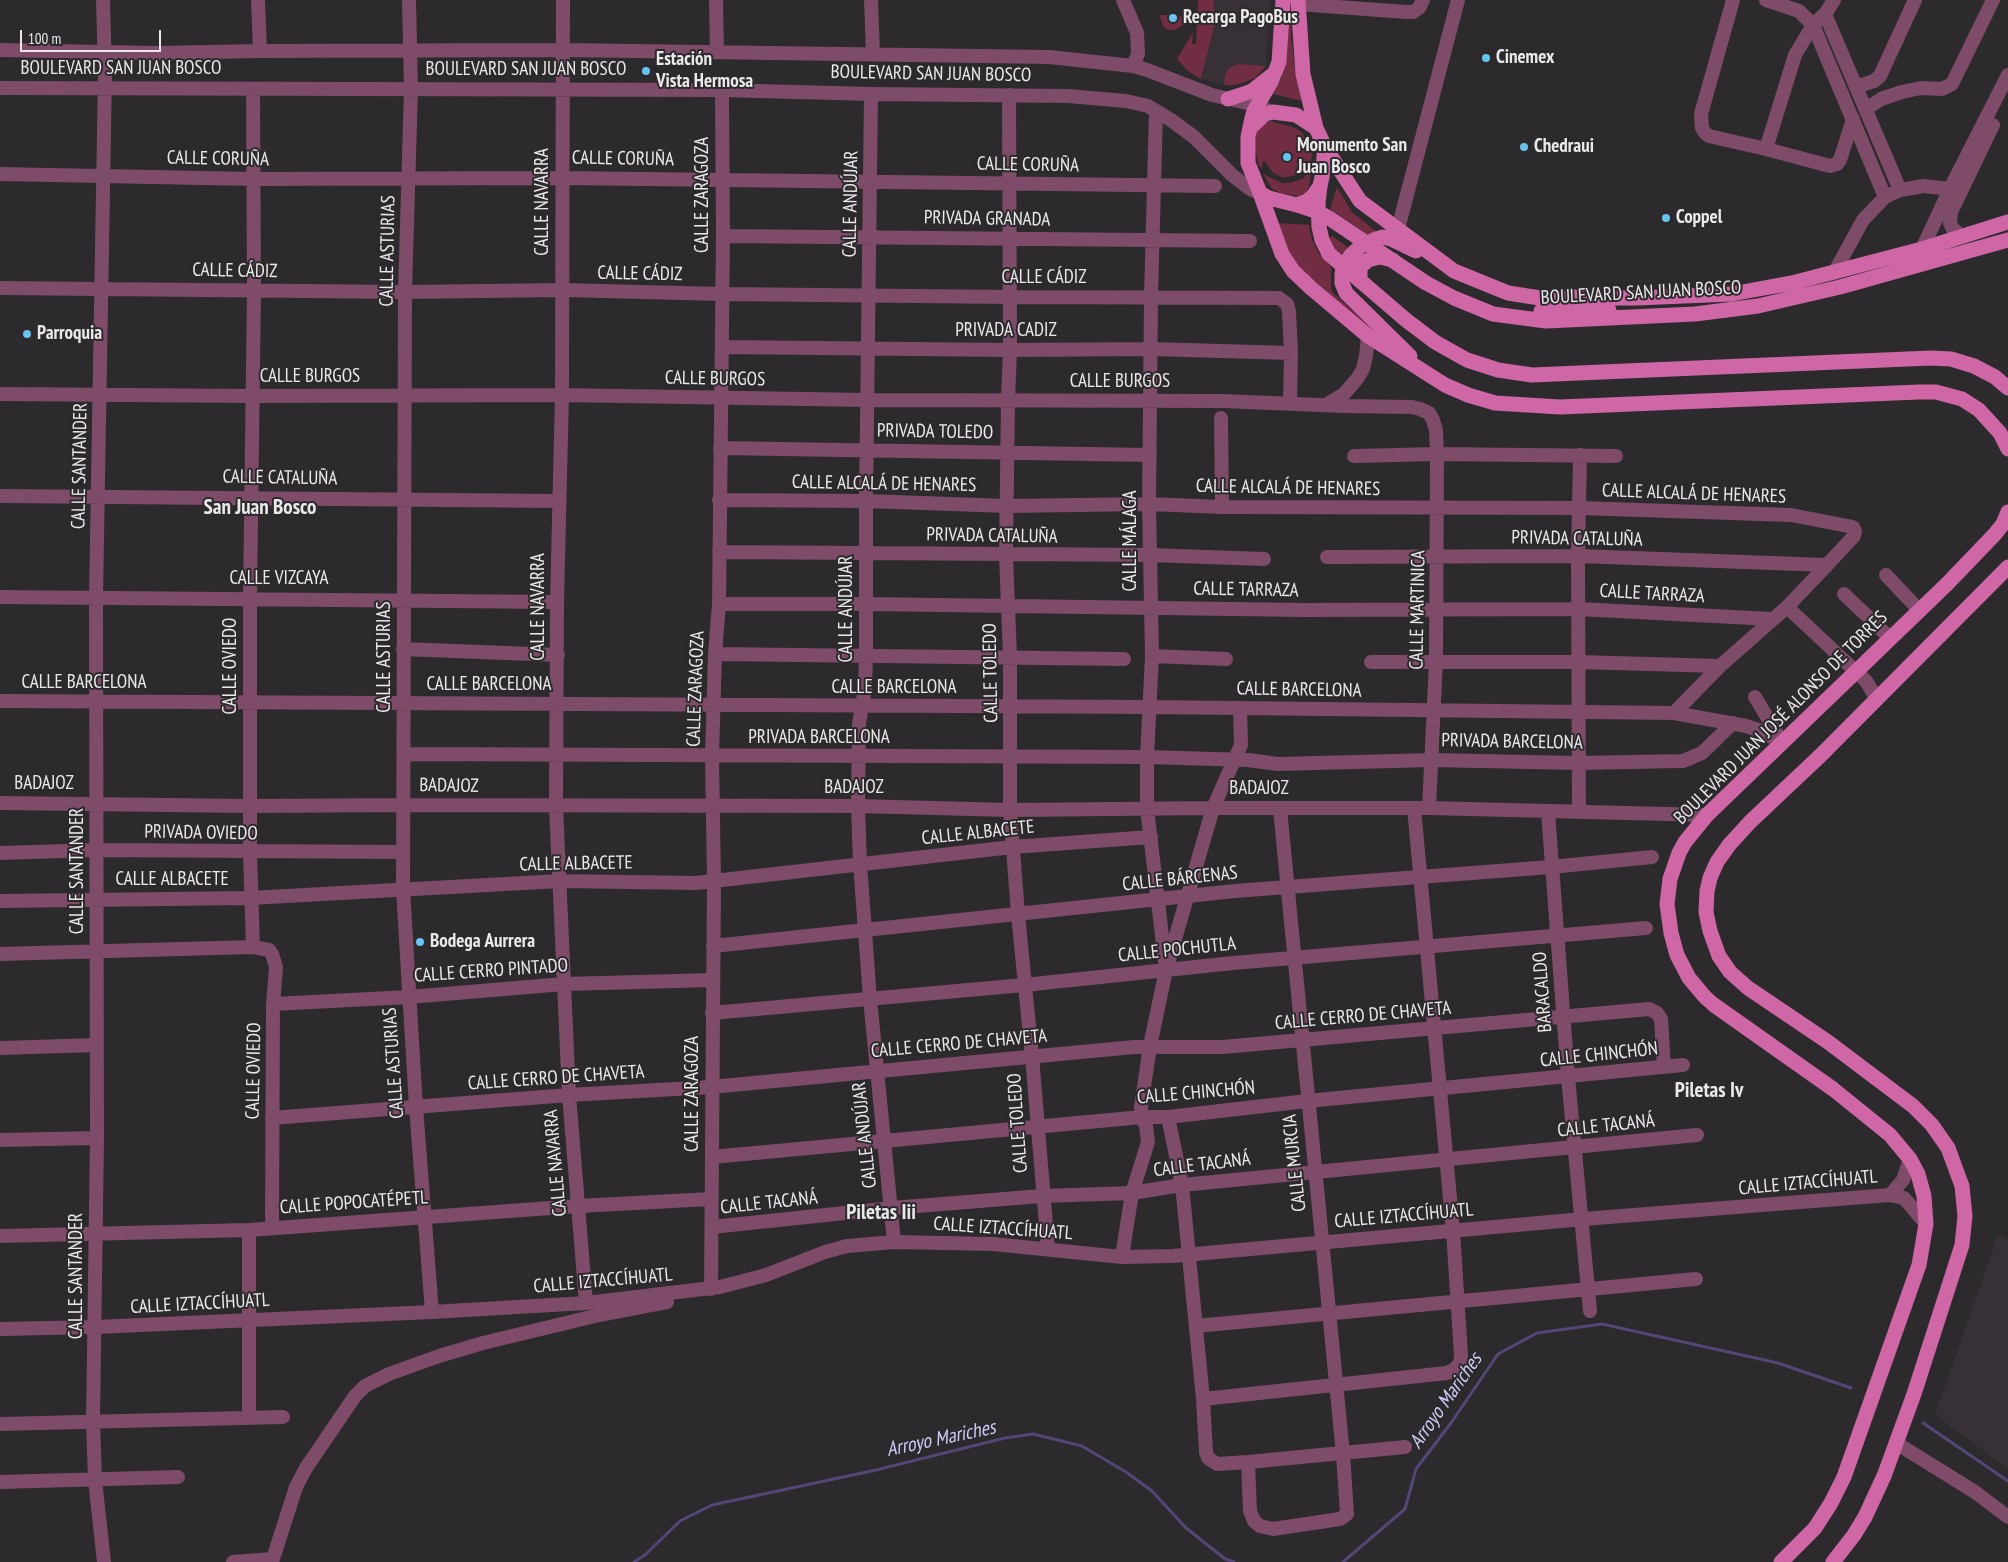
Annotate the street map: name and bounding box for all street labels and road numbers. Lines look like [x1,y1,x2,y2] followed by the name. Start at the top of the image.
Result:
[21,58,221,80] street label: BOULEVARD SAN JUAN BOSCO
[426,59,626,81] street label: BOULEVARD SAN JUAN BOSCO
[830,61,1032,87] street label: BOULEVARD SAN JUAN BOSCO
[692,137,714,253] street label: CALLE ZARAGOZA
[167,147,269,171] street label: CALLE CORUÑA
[572,147,674,171] street label: CALLE CORUÑA
[532,148,554,256] street label: CALLE NAVARRA
[839,150,863,258] street label: CALLE ANDÚJAR
[977,153,1079,177] street label: CALLE CORUÑA
[376,195,400,307] street label: CALLE ASTURIAS
[924,206,1050,232] street label: PRIVADA GRANADA
[192,259,278,283] street label: CALLE CÁDIZ
[597,262,683,286] street label: CALLE CÁDIZ
[1001,267,1087,289] street label: CALLE CÁDIZ
[1540,276,1742,310] street label: BOULEVARD SAN JUAN BOSCO
[955,320,1057,342] street label: PRIVADA CADIZ
[260,366,360,388] street label: CALLE BURGOS
[665,367,765,391] street label: CALLE BURGOS
[1070,371,1170,393] street label: CALLE BURGOS
[67,403,93,529] street label: CALLE SANTANDER
[877,420,993,444] street label: PRIVADA TOLEDO
[222,466,338,490] street label: CALLE CATALUÑA
[792,471,976,497] street label: CALLE ALCALÁ DE HENARES
[1196,475,1380,501] street label: CALLE ALCALÁ DE HENARES
[1602,479,1786,509] street label: CALLE ALCALÁ DE HENARES
[1120,490,1142,592] street label: CALLE MÁLAGA
[926,523,1058,549] street label: PRIVADA CATALUÑA
[1511,526,1643,552] street label: PRIVADA CATALUÑA
[1406,550,1430,670] street label: CALLE MARTINICA
[528,553,550,661] street label: CALLE NAVARRA
[836,556,858,662] street label: CALLE ANDÚJAR
[229,568,329,590] street label: CALLE VIZCAYA
[1193,578,1299,602] street label: CALLE TARRAZA
[1599,580,1705,608] street label: CALLE TARRAZA
[374,601,396,713] street label: CALLE ASTURIAS
[1670,607,1892,829] street label: BOULEVARD JUAN JOSÉ ALONSO DE TORRES
[220,618,242,714] street label: CALLE OVIEDO
[979,623,1003,723] street label: CALLE TOLEDO
[683,631,709,747] street label: CALLE ZARAGOZA
[22,672,146,694] street label: CALLE BARCELONA
[427,674,551,696] street label: CALLE BARCELONA
[832,677,956,699] street label: CALLE BARCELONA
[1236,678,1362,702] street label: CALLE BARCELONA
[748,727,890,749] street label: PRIVADA BARCELONA
[1441,729,1583,755] street label: PRIVADA BARCELONA
[14,773,74,795] street label: BADAJOZ
[419,774,479,798] street label: BADAJOZ
[824,777,884,799] street label: BADAJOZ
[1229,778,1289,800] street label: BADAJOZ
[67,808,89,934] street label: CALLE SANTANDER
[921,816,1035,850] street label: CALLE ALBACETE
[144,821,258,845] street label: PRIVADA OVIEDO
[519,852,633,876] street label: CALLE ALBACETE
[1121,862,1239,896] street label: CALLE BÁRCENAS
[115,869,229,891] street label: CALLE ALBACETE
[1117,932,1237,968] street label: CALLE POCHUTLA
[1529,951,1557,1033] street label: BARACALDO
[413,954,569,988] street label: CALLE CERRO PINTADO
[1274,997,1452,1035] street label: CALLE CERRO DE CHAVETA
[379,1007,409,1119] street label: CALLE ASTURIAS
[242,1022,266,1120] street label: CALLE OVIEDO
[870,1025,1048,1063] street label: CALLE CERRO DE CHAVETA
[682,1036,704,1152] street label: CALLE ZARAGOZA
[1539,1037,1659,1073] street label: CALLE CHINCHÓN
[467,1060,645,1096] street label: CALLE CERRO DE CHAVETA
[1003,1072,1033,1174] street label: CALLE TOLEDO
[1136,1076,1256,1110] street label: CALLE CHINCHÓN
[848,1081,882,1189] street label: CALLE ANDÚJAR
[540,1108,572,1218] street label: CALLE NAVARRA
[1556,1110,1656,1142] street label: CALLE TACANÁ
[1279,1113,1311,1213] street label: CALLE MURCIA
[1152,1148,1252,1182] street label: CALLE TACANÁ
[1738,1166,1878,1200] street label: CALLE IZTACCÍHUATL
[279,1186,429,1220] street label: CALLE POPOCATÉPETL
[719,1187,819,1219] street label: CALLE TACANÁ
[1334,1199,1474,1233] street label: CALLE IZTACCÍHUATL
[66,1213,88,1339] street label: CALLE SANTANDER
[933,1213,1073,1245] street label: CALLE IZTACCÍHUATL
[533,1264,673,1298] street label: CALLE IZTACCÍHUATL
[130,1289,270,1319] street label: CALLE IZTACCÍHUATL

